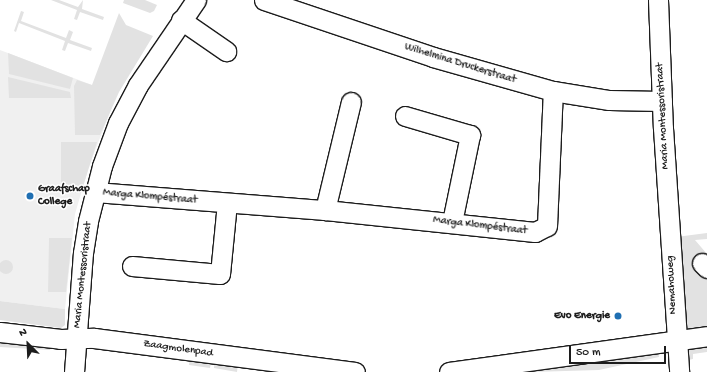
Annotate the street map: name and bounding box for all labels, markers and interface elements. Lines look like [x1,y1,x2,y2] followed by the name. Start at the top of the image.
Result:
[403,41,517,87] street label: Wilhelmina Druckerstraat
[654,62,672,170] street label: Maria Montessoristraat
[38,183,90,209] place label: Graafschap College
[102,186,198,208] street label: Marga Klompéstraat
[25,191,35,201] marker: Graafschap College
[432,214,528,238] street label: Marga Klompéstraat
[71,221,95,329] street label: Maria Montessoristraat
[664,255,680,315] street label: Nemahoweg
[554,309,610,323] place label: Evo Energie
[613,311,623,321] marker: Evo Energie
[8,324,48,364] north arrow
[17,326,29,340] text: N
[142,338,214,360] street label: Zaagmolenpad
[571,338,668,364] scale bar
[576,346,601,360] text: 50 m

